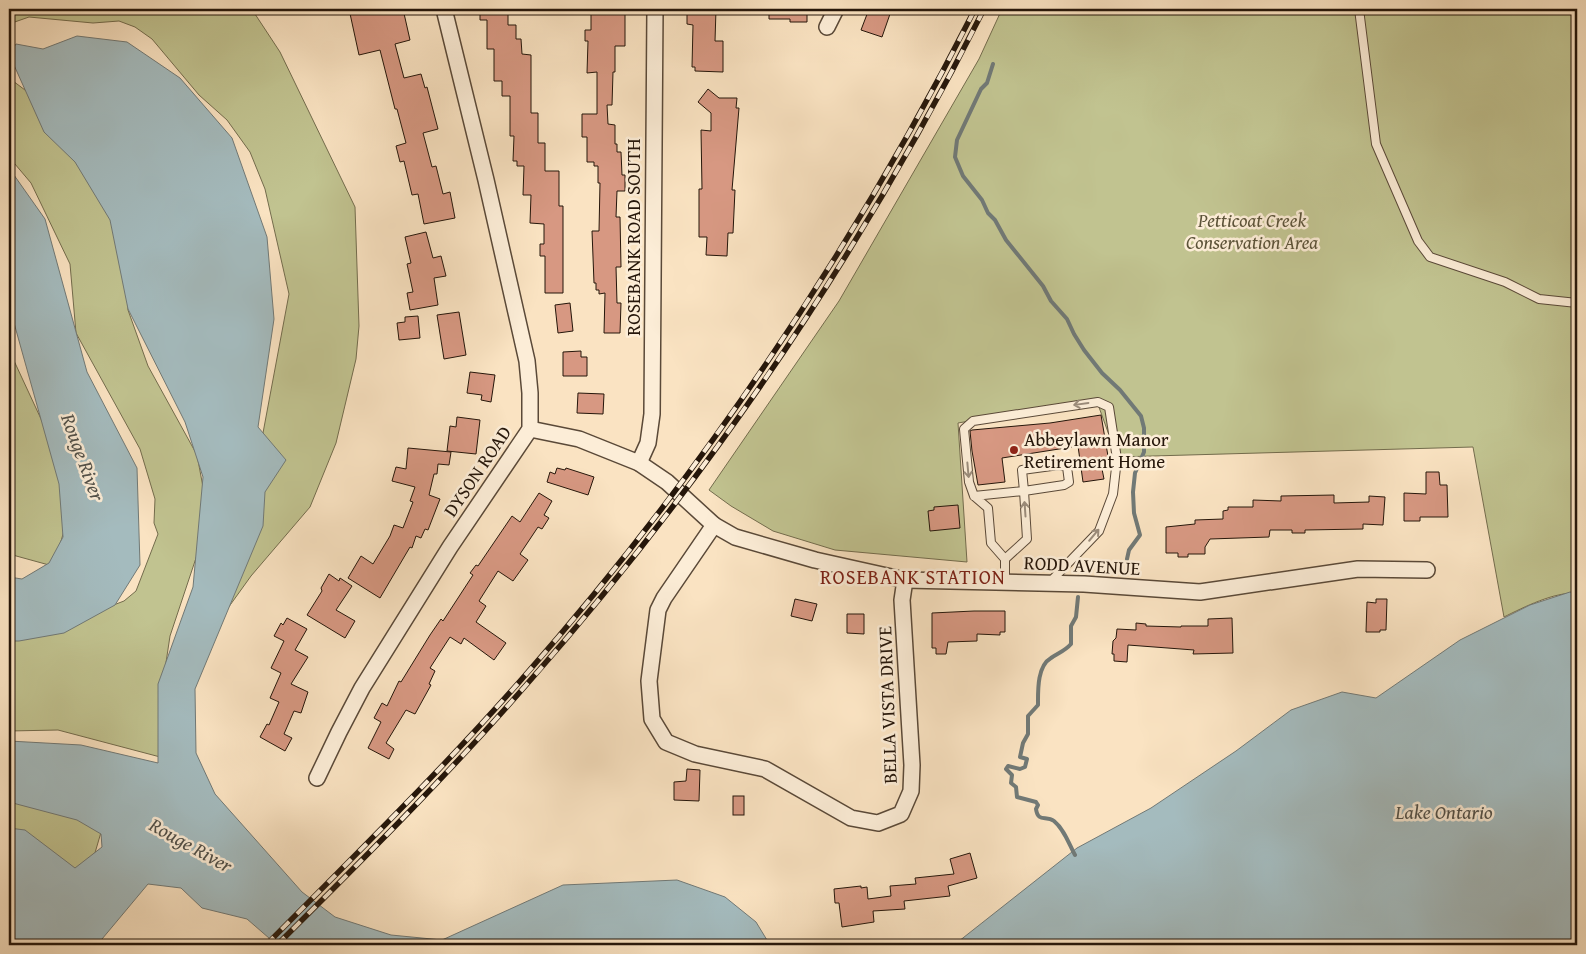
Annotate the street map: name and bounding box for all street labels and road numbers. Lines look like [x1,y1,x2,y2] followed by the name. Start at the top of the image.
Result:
[619,138,647,336] street label: ROSEBANK ROAD SOUTH
[436,420,518,522] street label: DYSON ROAD
[1023,548,1141,582] street label: RODD AVENUE
[870,625,904,784] street label: BELLA VISTA DRIVE

